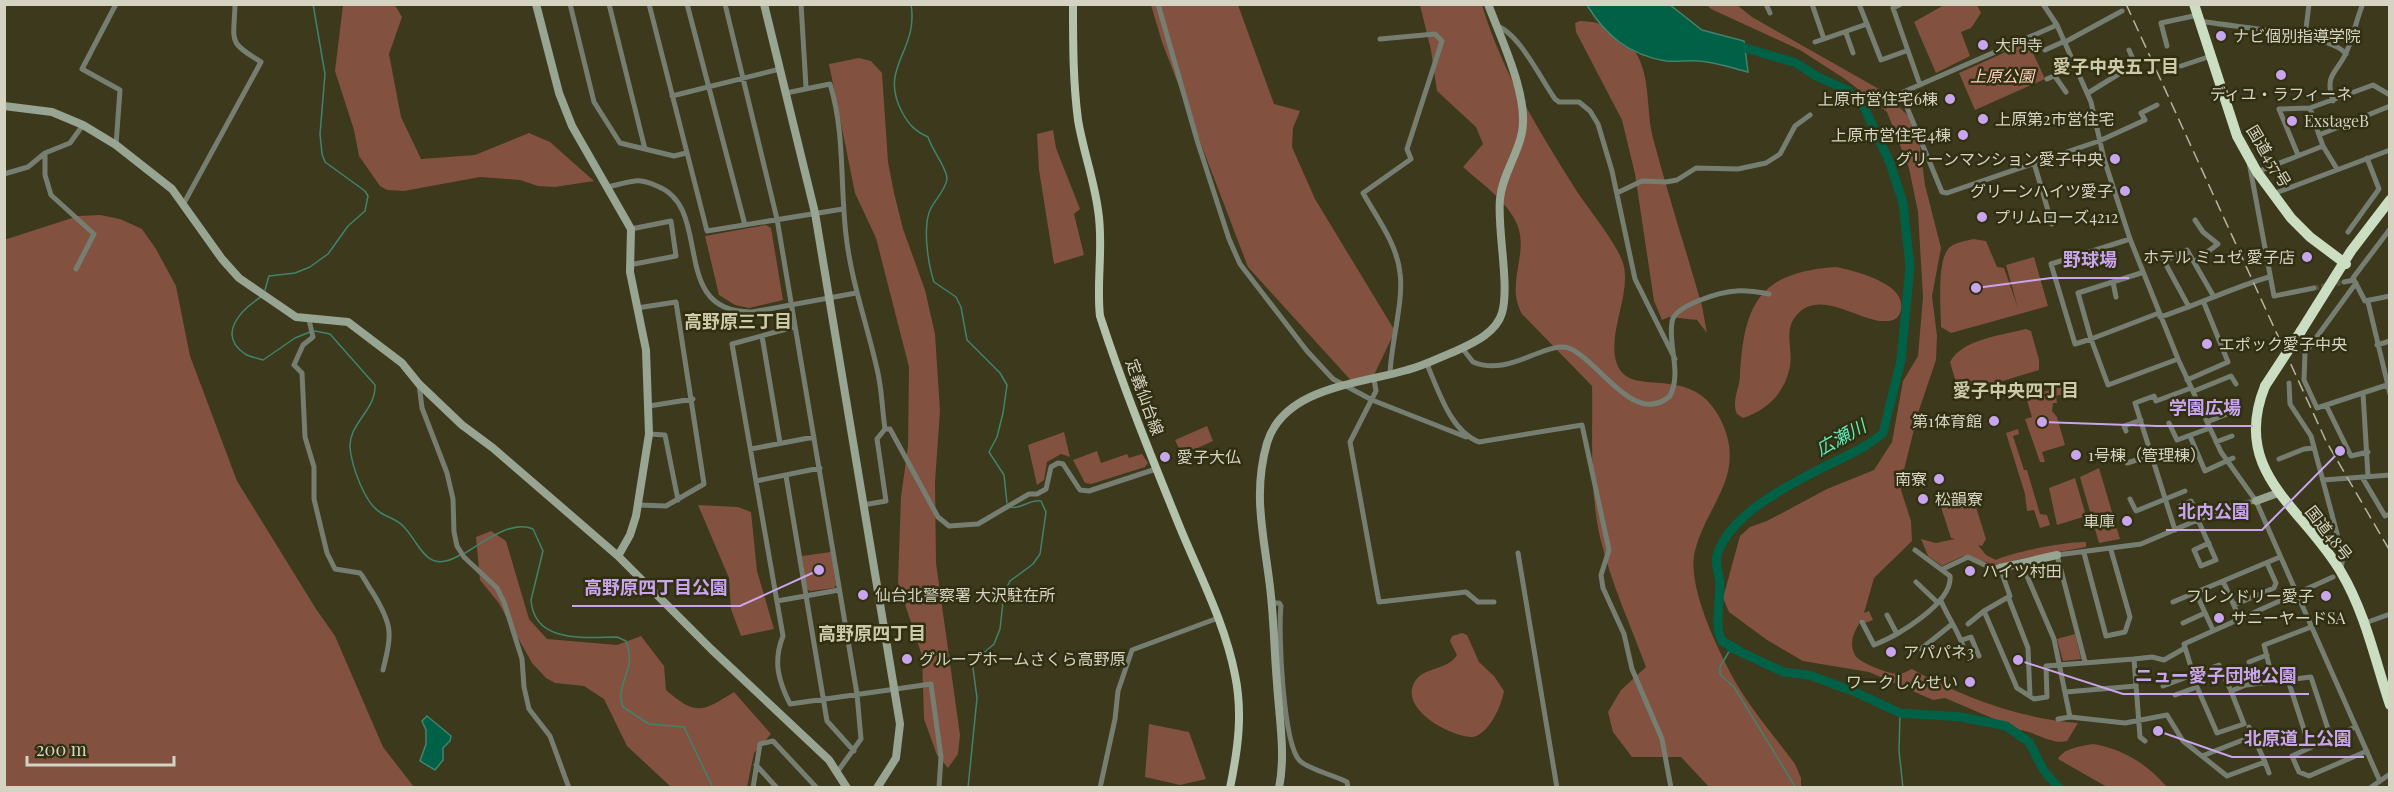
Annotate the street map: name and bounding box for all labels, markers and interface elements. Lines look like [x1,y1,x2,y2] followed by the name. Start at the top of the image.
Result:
[2233,25,2361,46] place label: ナビ個別指導学院
[2214,29,2228,43] marker: ナビ個別指導学院
[1995,34,2043,55] place label: 大門寺
[1976,38,1990,52] marker: 大門寺
[2053,54,2179,78] district label: 愛子中央五丁目
[1970,65,2036,86] park label: 上原公園
[2274,68,2288,82] marker: ディユ・ラフィーネ
[2210,83,2352,104] place label: ディユ・ラフィーネ
[1818,88,1938,109] place label: 上原市営住宅6棟
[1943,92,1957,106] marker: 上原市営住宅6棟
[1995,108,2115,129] place label: 上原第2市営住宅
[2304,110,2369,131] place label: ExstageB
[1976,112,1990,126] marker: 上原第2市営住宅
[2285,114,2299,128] marker: ExstageB
[2243,121,2296,191] street label: 国道457号
[1831,124,1951,145] place label: 上原市営住宅4棟
[1956,128,1970,142] marker: 上原市営住宅4棟
[1896,148,2103,169] place label: グリーンマンション愛子中央
[2108,152,2122,166] marker: グリーンマンション愛子中央
[1970,180,2113,201] place label: グリーンハイツ愛子
[2118,184,2132,198] marker: グリーンハイツ愛子
[1994,206,2118,227] place label: プリムローズ4212
[1975,210,1989,224] marker: プリムローズ4212
[2051,242,2129,278] callout: 野球場
[2143,246,2295,267] place label: ホテル ミュゼ 愛子店
[2063,247,2117,271] text: 野球場
[2300,250,2314,264] marker: ホテル ミュゼ 愛子店
[684,309,792,333] district label: 高野原三丁目
[2219,333,2347,354] place label: エポック愛子中央
[2200,337,2214,351] marker: エポック愛子中央
[1122,356,1169,438] street label: 定義仙台線
[1953,378,2079,402] district label: 愛子中央四丁目
[2157,390,2253,426] callout: 学園広場
[2169,395,2241,419] text: 学園広場
[1912,410,1982,431] place label: 第1体育館
[1811,413,1872,461] water label: 広瀬川
[1987,414,2001,428] marker: 第1体育館
[2088,444,2206,465] place label: 1号棟（管理棟）
[1177,446,1241,467] place label: 愛子大仏
[2069,448,2083,462] marker: 1号棟（管理棟）
[1158,450,1172,464] marker: 愛子大仏
[1895,468,1927,489] place label: 南寮
[1932,472,1946,486] marker: 南寮
[1935,488,1983,509] place label: 松韻寮
[1916,492,1930,506] marker: 松韻寮
[2166,494,2262,530] callout: 北内公園
[2178,499,2250,523] text: 北内公園
[2301,501,2357,564] street label: 国道48号
[2083,510,2115,531] place label: 車庫
[2120,514,2134,528] marker: 車庫
[1982,560,2062,581] place label: ハイツ村田
[1963,564,1977,578] marker: ハイツ村田
[572,570,740,606] callout: 高野原四丁目公園
[584,575,728,599] text: 高野原四丁目公園
[875,584,1055,605] place label: 仙台北警察署 大沢駐在所
[2186,585,2314,606] place label: フレンドリー愛子
[856,588,870,602] marker: 仙台北警察署 大沢駐在所
[2319,589,2333,603] marker: フレンドリー愛子
[2231,607,2347,628] place label: サニーヤードSA
[2212,611,2226,625] marker: サニーヤードSA
[818,621,926,645] district label: 高野原四丁目
[1903,641,1974,662] place label: アパパネ3
[1884,645,1898,659] marker: アパパネ3
[919,648,1126,669] place label: グループホームさくら高野原
[900,652,914,666] marker: グループホームさくら高野原
[2123,658,2309,694] callout: ニュー愛子団地公園
[2135,663,2297,687] text: ニュー愛子団地公園
[1846,671,1958,692] place label: ワークしんせい
[1963,675,1977,689] marker: ワークしんせい
[2232,721,2364,757] callout: 北原道上公園
[2244,726,2352,750] text: 北原道上公園
[27,729,174,767] scale bar
[36,737,87,761] text: 200 m

